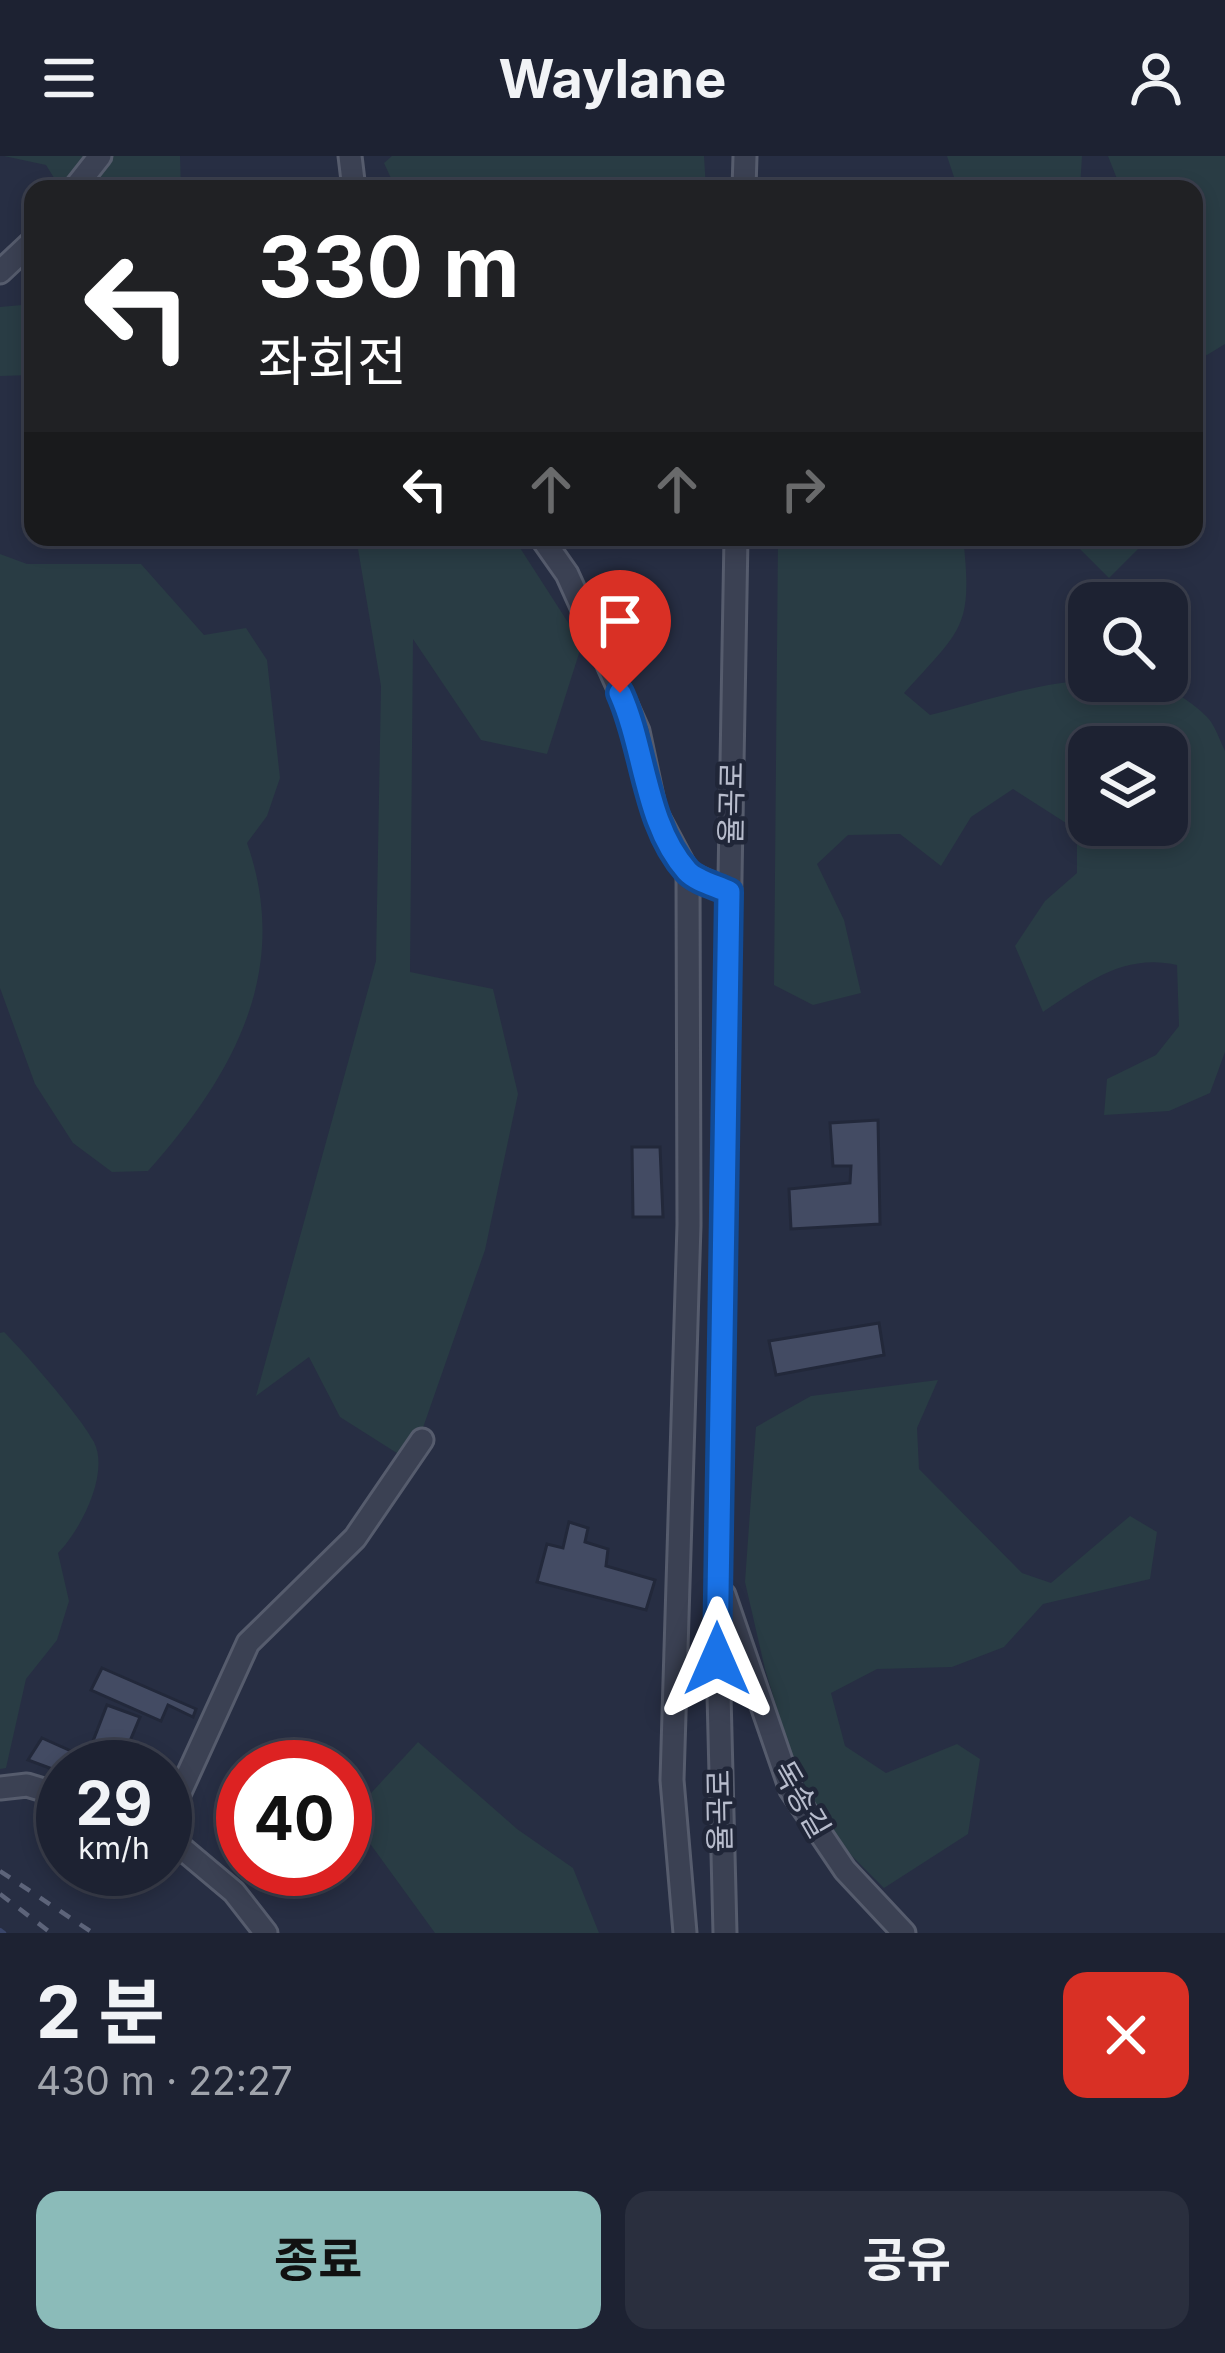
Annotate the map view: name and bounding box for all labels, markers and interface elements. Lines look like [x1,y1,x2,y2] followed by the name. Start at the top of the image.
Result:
[36,45,102,111] icon: menu
[1123,45,1189,111] icon: person
[499,46,726,111] text: Waylane
[258,216,520,317] text: 330 m
[60,228,216,384] icon: left
[258,329,407,394] text: 좌회전
[392,456,458,522] icon: left
[518,456,584,522] icon: ahead
[644,456,710,522] icon: ahead
[770,456,836,522] icon: right
[569,570,671,693] pin
[1068,582,1188,846] map controls
[1068,582,1188,702] button: search
[587,588,653,654] icon: arrive
[1068,726,1188,846] button: layers
[712,761,750,845] street label: 율곡로
[654,1596,780,1722] position arrow
[216,1740,372,1896] speed limit sign: 40
[766,1754,838,1844] street label: 독송길
[76,1767,152,1839] text: 29
[700,1769,738,1853] street label: 율곡로
[78,1830,150,1866] text: km/h
[36,1968,165,2055] text: 2 분
[1063,1972,1189,2098] button: close
[36,2057,293,2104] text: 430 m · 22:27
[36,2191,601,2329] button: 종료
[625,2191,1189,2329] button: 공유

